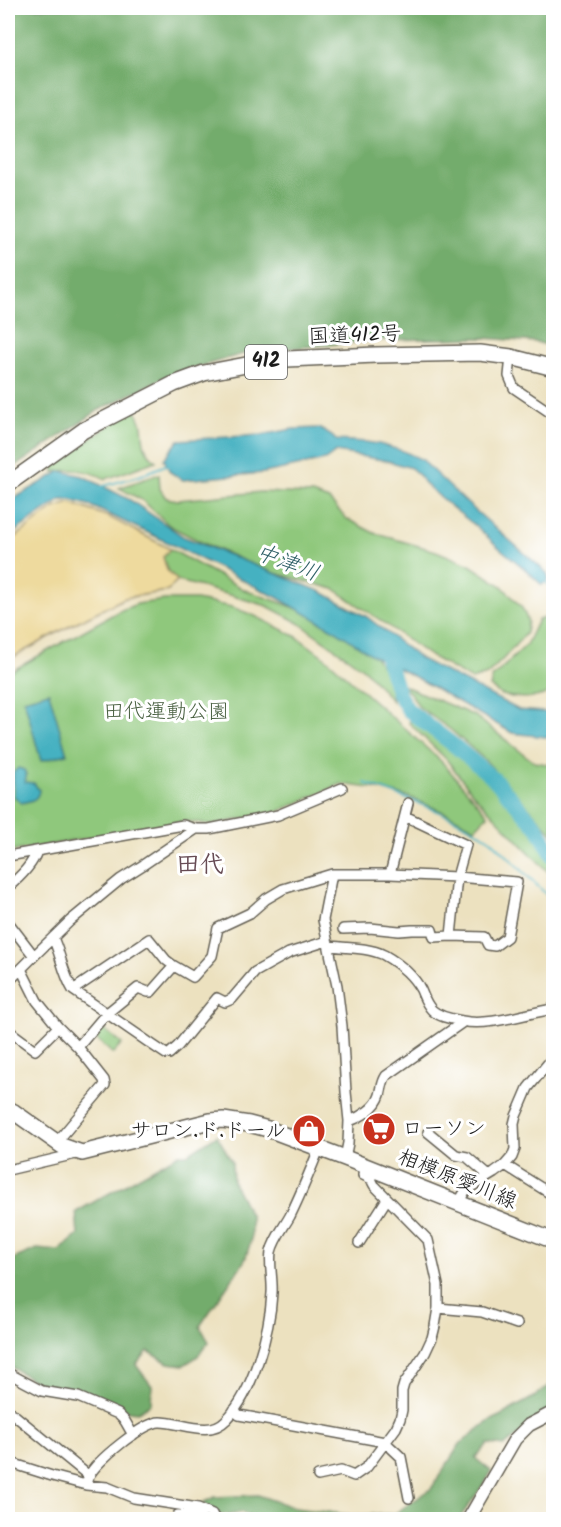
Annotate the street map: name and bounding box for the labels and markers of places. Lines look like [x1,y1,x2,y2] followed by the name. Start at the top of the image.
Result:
[361,1111,397,1147] supermarket icon: ローソン
[291,1113,327,1149] shop icon: サロン.ド.ドール
[402,1113,486,1146] place label: ローソン
[130,1115,286,1148] place label: サロン.ド.ドール

